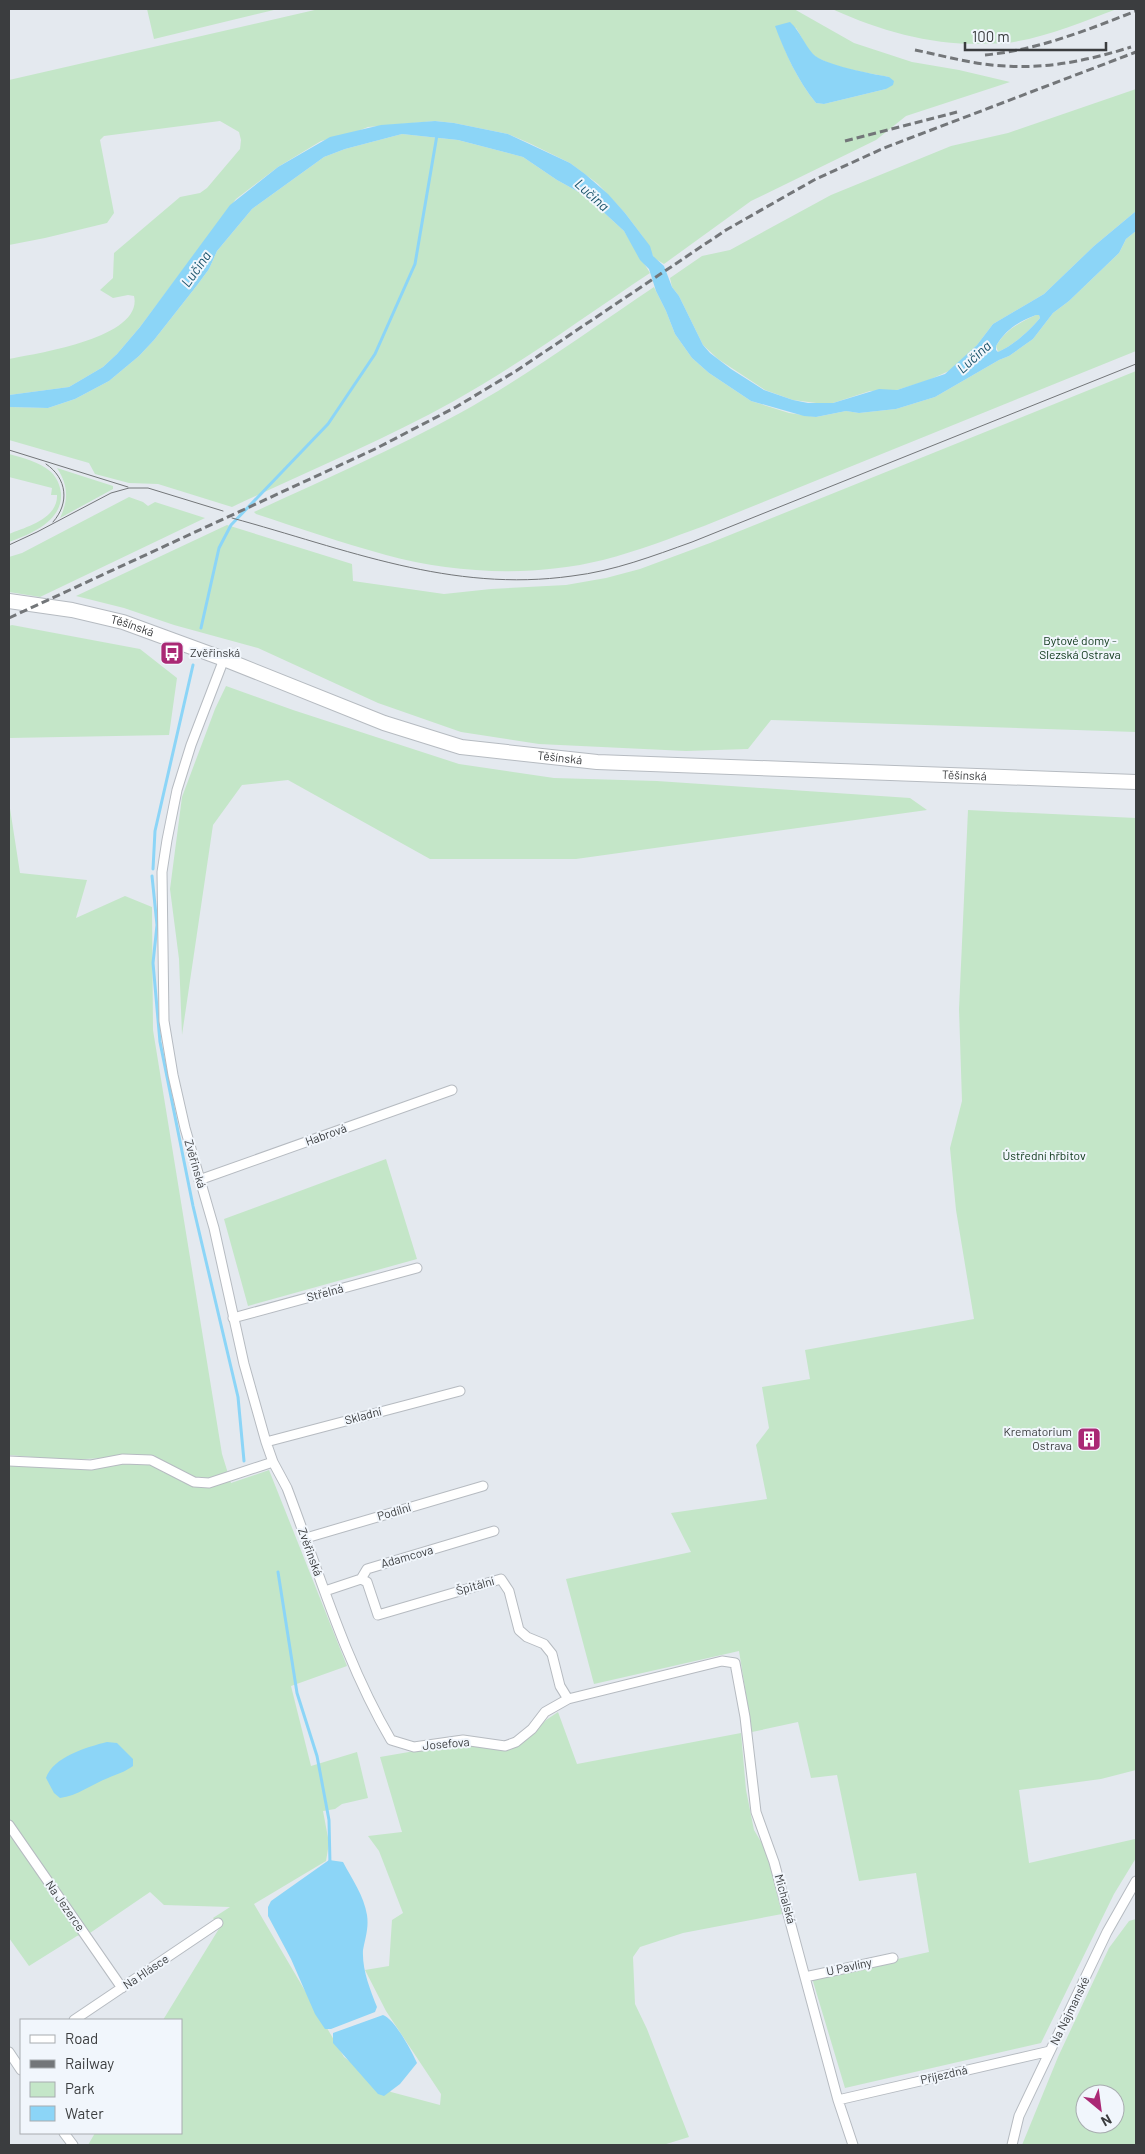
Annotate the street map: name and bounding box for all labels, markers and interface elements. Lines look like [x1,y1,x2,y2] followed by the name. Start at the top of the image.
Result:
[965,20,1106,52] scale bar
[972,27,1010,45] text: 100 m
[572,175,613,214] water label: Lučina
[177,247,214,290] water label: Lučina
[953,337,994,376] water label: Lučina
[109,611,156,639] street label: Těšínská
[1039,633,1121,661] park label: Bytové domy - Slezská Ostrava
[159,640,185,666] bus stop icon: Zvěřinská
[190,645,240,659] place label: Zvěřinská
[537,747,583,766] street label: Těšínská
[942,767,987,782] street label: Těšínská
[303,1120,348,1148] street label: Habrová
[182,1138,210,1190] street label: Zvěřinská
[1002,1148,1086,1162] park label: Ústřední hřbitov
[305,1280,345,1304] street label: Střelná
[343,1403,383,1427] street label: Skladní
[1003,1424,1072,1452] place label: Krematorium Ostrava
[1076,1426,1102,1452] building icon: Krematorium Ostrava
[375,1499,413,1523] street label: Podílní
[296,1526,326,1578] street label: Zvěřinská
[379,1542,435,1570] street label: Adamcova
[454,1573,496,1597] street label: Špitální
[422,1734,470,1752] street label: Josefova
[773,1872,799,1925] street label: Michalská
[43,1877,88,1933] street label: Na Jezerce
[120,1951,171,1991] street label: Na Hlásce
[825,1954,873,1978] street label: U Pavlíny
[1047,1974,1092,2047] street label: Na Najmanské
[20,2019,182,2134] legend
[65,2029,98,2047] text: Road
[65,2054,114,2072] text: Railway
[919,2062,969,2086] street label: Příjezdná
[65,2079,95,2097] text: Park
[1075,2084,1125,2134] north arrow
[65,2104,104,2122] text: Water
[1098,2111,1115,2130] text: N

